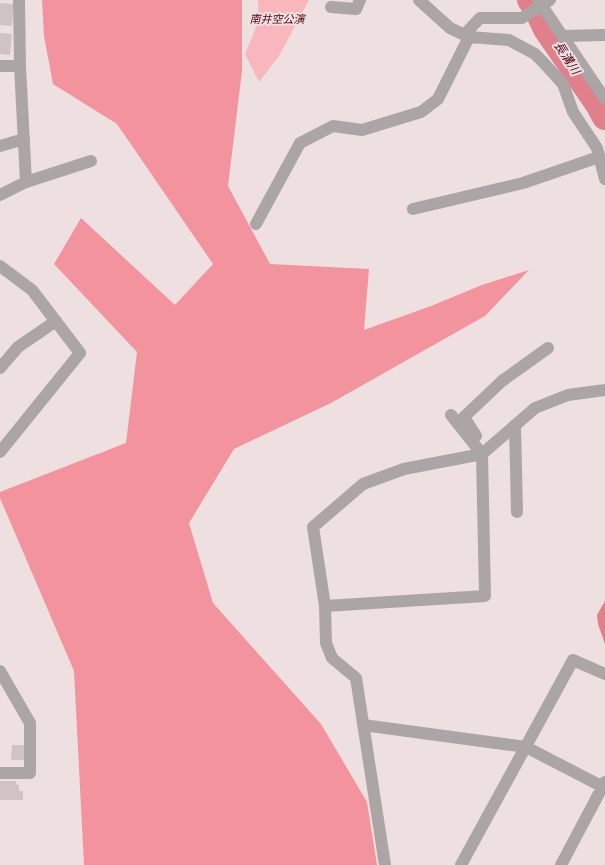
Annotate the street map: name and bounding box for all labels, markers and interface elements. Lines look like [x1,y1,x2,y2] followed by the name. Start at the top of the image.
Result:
[250,13,306,26] park label: 南井空公演
[551,39,584,79] water label: 長溝川

